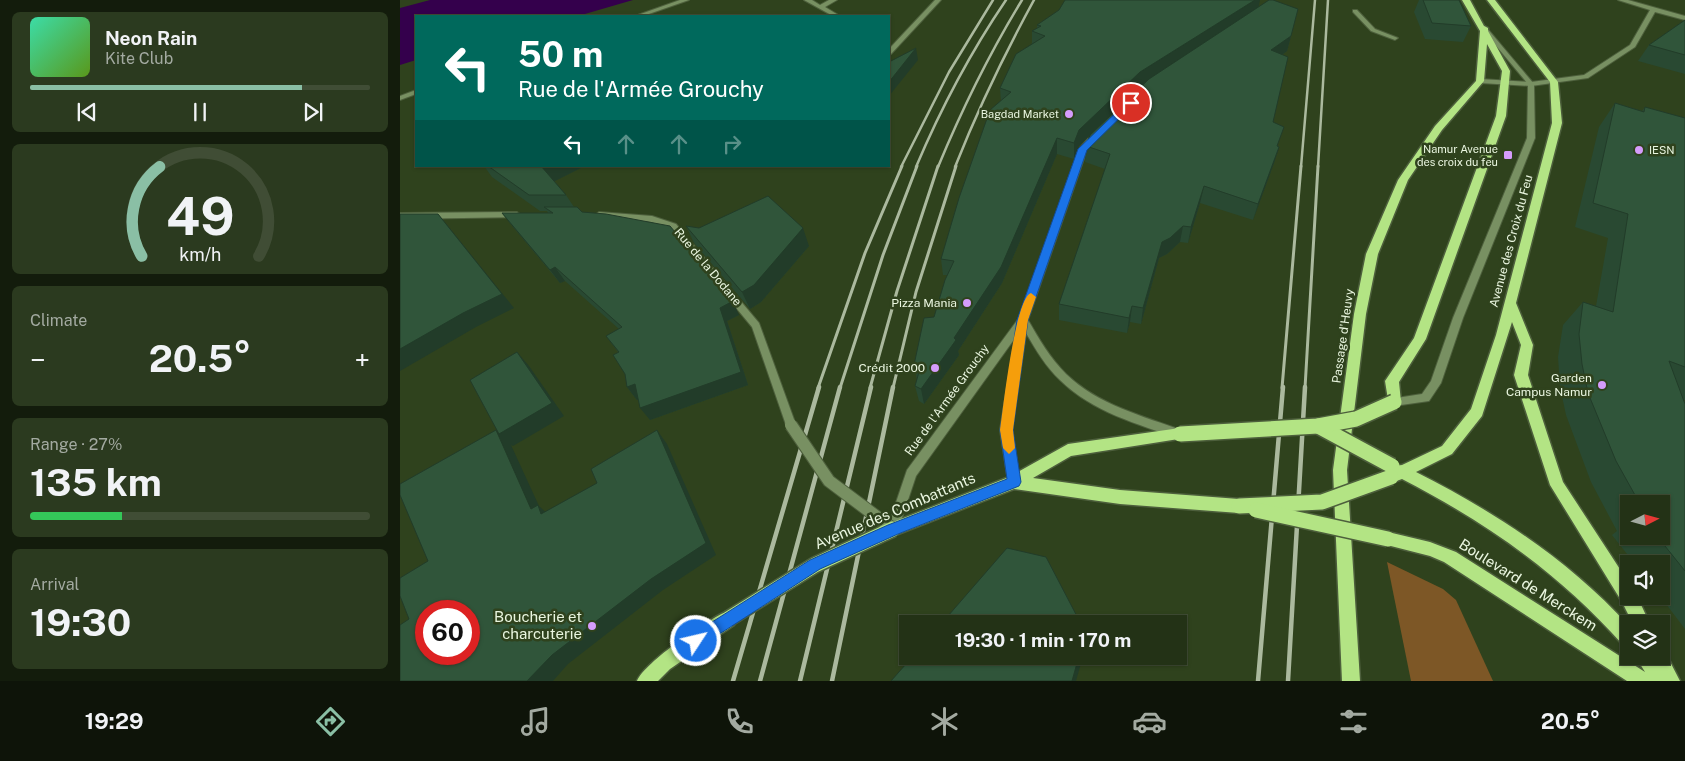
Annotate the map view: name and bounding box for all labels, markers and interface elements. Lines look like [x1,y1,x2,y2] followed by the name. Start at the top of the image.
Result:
[105,27,197,49] text: Neon Rain
[518,34,603,75] text: 50 m
[435,35,500,100] icon: left
[105,49,173,68] text: Kite Club
[518,76,764,102] text: Rue de l'Armée Grouchy
[1110,82,1152,124] pin
[1117,89,1145,117] icon: arrive
[73,98,101,126] icon: previous
[186,98,214,126] icon: pause
[299,98,327,126] icon: next
[981,108,1059,120] place label: Bagdad Market
[1063,108,1075,120] marker: Bagdad Market
[559,130,587,158] icon: left
[612,130,640,158] icon: ahead
[665,130,693,158] icon: ahead
[718,130,746,158] icon: right
[1417,143,1498,168] place label: Namur Avenue des croix du feu
[1633,144,1645,156] marker: IESN
[1649,144,1675,156] place label: IESN
[1502,149,1514,161] marker: Namur Avenue des croix du feu
[1487,173,1535,309] street label: Avenue des Croix du Feu
[166,186,234,247] text: 49
[671,225,745,309] street label: Rue de la Dodane
[179,244,221,265] text: km/h
[1329,287,1357,384] street label: Passage d'Heuvy
[891,296,957,310] place label: Pizza Mania
[961,297,973,309] marker: Pizza Mania
[30,311,87,330] text: Climate
[149,336,251,381] text: 20.5°
[902,341,992,458] street label: Rue de l'Armée Grouchy
[30,343,46,376] text: −
[354,343,370,376] text: +
[859,361,925,375] place label: Crédit 2000
[929,362,941,374] marker: Crédit 2000
[1506,371,1592,399] place label: Garden Campus Namur
[1596,379,1608,391] marker: Garden Campus Namur
[30,435,122,454] text: Range · 27%
[30,460,162,505] text: 135 km
[812,469,978,552] street label: Avenue des Combattants
[1620,495,1670,545] north arrow
[1620,495,1670,665] map controls
[1456,535,1600,634] street label: Boulevard de Merckem
[1620,555,1670,605] button: sound
[30,575,79,594] text: Arrival
[30,600,131,645] text: 19:30
[415,600,480,665] speed limit sign: 60
[494,608,582,642] place label: Boucherie et charcuterie
[669,614,721,666] position arrow
[1620,615,1670,665] button: layers
[586,620,598,632] marker: Boucherie et charcuterie
[955,629,1131,651] text: 19:30 · 1 min · 170 m
[313,704,348,739] icon: directions
[518,704,553,739] icon: music
[722,704,757,739] icon: phone
[927,704,962,739] icon: climate
[1132,704,1167,739] icon: car
[1336,704,1371,739] icon: filters
[85,708,144,734] text: 19:29
[1541,708,1600,734] text: 20.5°

